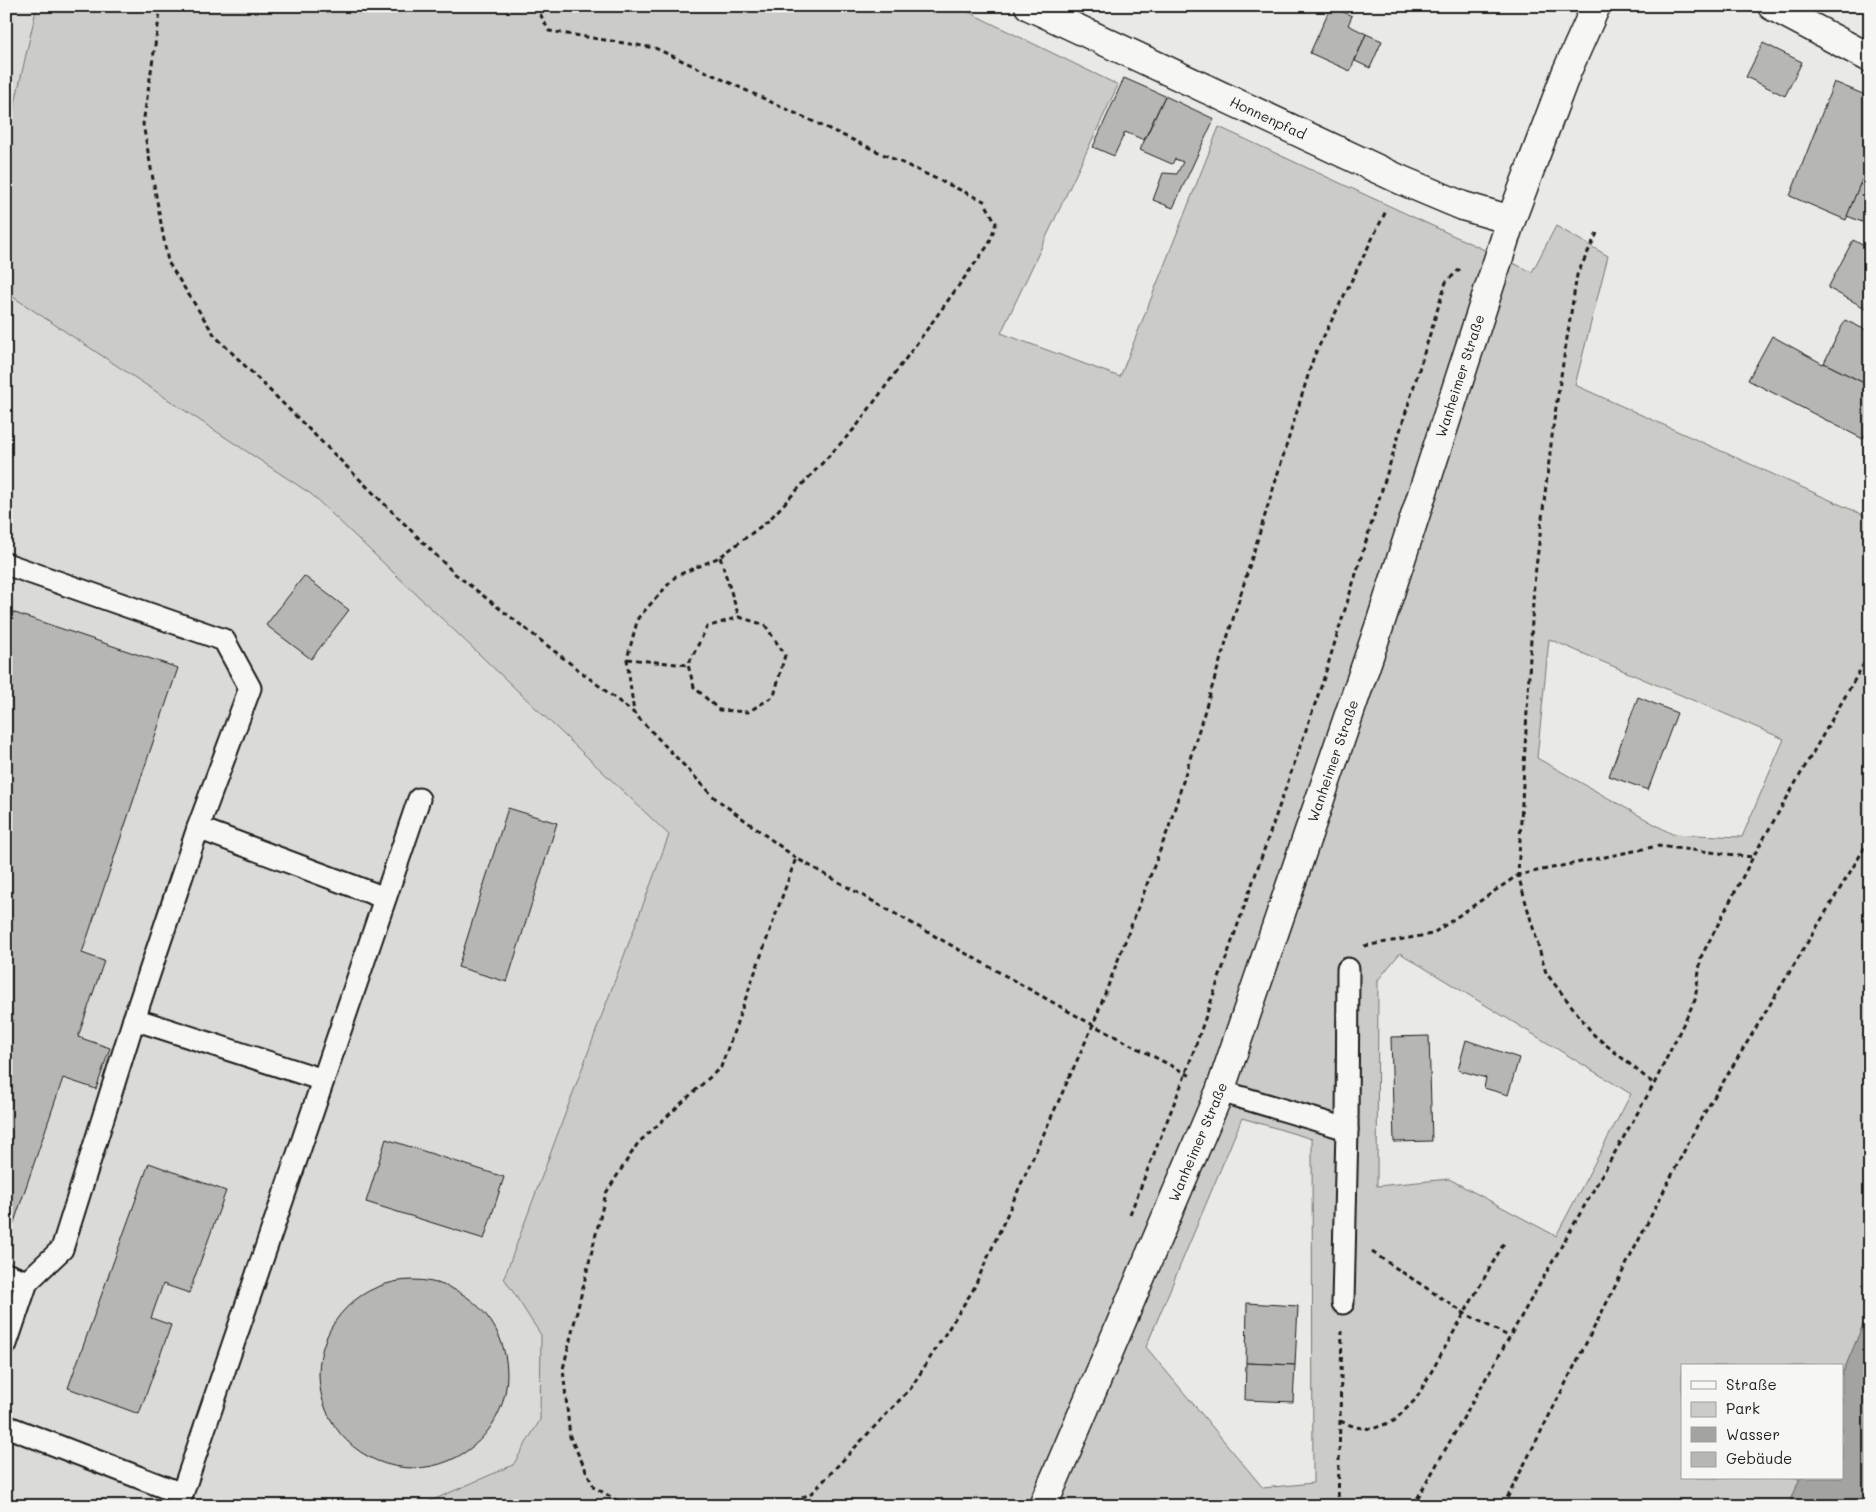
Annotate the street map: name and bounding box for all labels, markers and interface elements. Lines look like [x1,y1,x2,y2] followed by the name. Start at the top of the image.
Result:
[1227,92,1309,144] street label: Honnenpfad
[1431,312,1488,440] street label: Wanheimer Straße
[1303,697,1362,825] street label: Wanheimer Straße
[1164,1079,1231,1205] street label: Wanheimer Straße
[1681,1364,1844,1480] legend
[1726,1374,1777,1394] text: Straße
[1726,1398,1760,1418] text: Park
[1726,1424,1780,1444] text: Wasser
[1726,1448,1792,1468] text: Gebäude

